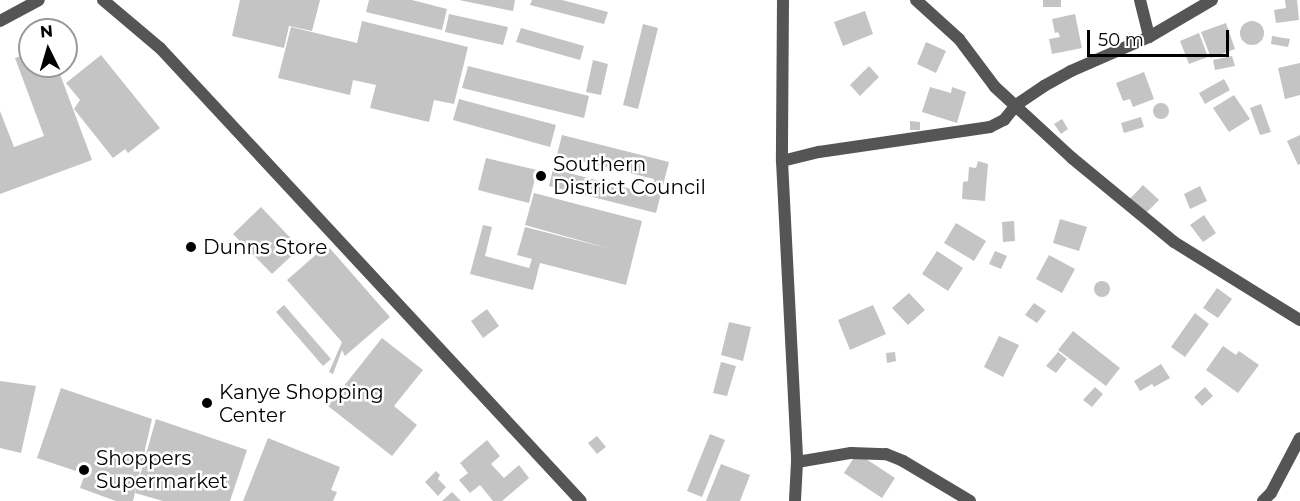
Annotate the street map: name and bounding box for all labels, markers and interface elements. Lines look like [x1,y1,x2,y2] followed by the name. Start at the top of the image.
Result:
[18,18,78,78] north arrow
[1090,18,1232,56] scale bar
[39,22,54,42] text: N
[1098,29,1144,51] text: 50 m
[553,152,706,199] place label: Southern District Council
[534,169,548,183] marker: Southern District Council
[203,235,327,259] place label: Dunns Store
[184,240,198,254] marker: Dunns Store
[219,380,384,427] place label: Kanye Shopping Center
[200,396,214,410] marker: Kanye Shopping Center
[96,446,228,493] place label: Shoppers Supermarket
[77,463,91,477] marker: Shoppers Supermarket

